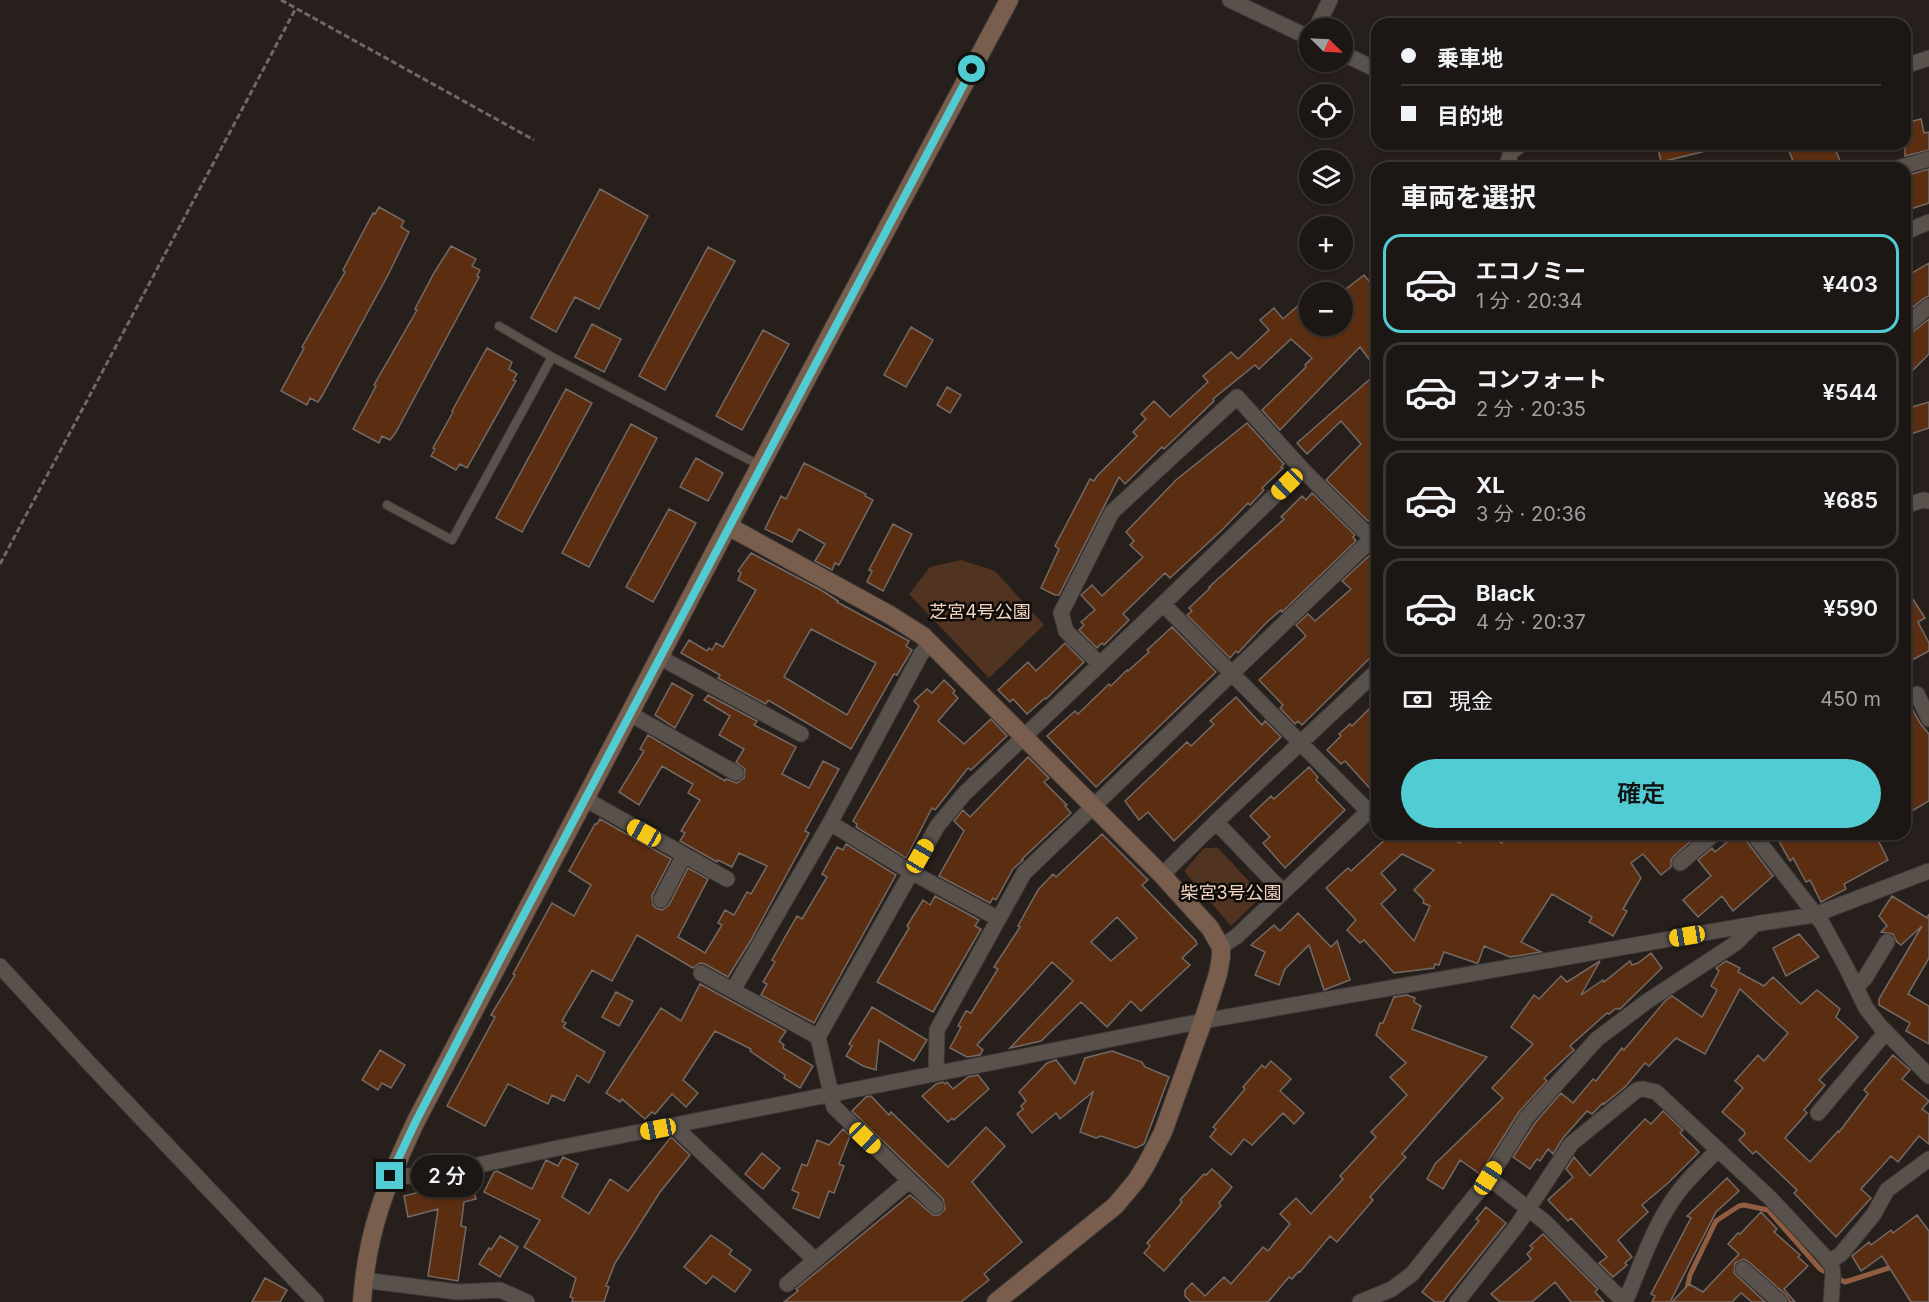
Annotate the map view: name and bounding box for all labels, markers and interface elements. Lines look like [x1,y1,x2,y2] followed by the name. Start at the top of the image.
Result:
[1299,18,1353,72] north arrow
[1299,18,1353,336] map controls
[1437,45,1503,71] text: 乗車地
[958,55,985,82] route start
[1299,84,1353,138] button: locate
[1437,103,1503,129] text: 目的地
[1299,150,1353,204] button: layers
[1401,181,1536,214] text: 車両を選択
[1299,216,1353,270] button: +
[1404,257,1458,311] icon: car
[1476,258,1586,284] text: エコノミー
[1822,271,1878,297] text: ¥403
[1299,282,1353,336] button: −
[1476,289,1583,313] text: 1 分 · 20:34
[1404,365,1458,419] icon: car
[1476,366,1607,392] text: コンフォート
[1822,379,1878,405] text: ¥544
[1476,397,1586,421] text: 2 分 · 20:35
[1268,465,1306,503] car
[1476,472,1505,498] text: XL
[1404,473,1458,527] icon: car
[1824,487,1878,513] text: ¥685
[1476,502,1586,526] text: 3 分 · 20:36
[1476,580,1535,606] text: Black
[1404,581,1458,635] icon: car
[1823,595,1878,621] text: ¥590
[929,601,1031,622] park label: 芝宮4号公園
[1476,610,1586,634] text: 4 分 · 20:37
[1401,683,1434,716] icon: cash
[1820,687,1881,711] text: 450 m
[1449,688,1493,714] text: 現金
[1401,759,1881,828] button: 確定
[624,816,664,850] car
[903,836,937,876] car
[1180,882,1282,903] park label: 柴宮3号公園
[1668,924,1706,948] car
[639,1117,677,1141] car
[846,1119,884,1157] car
[411,1155,483,1197] callout: 2 分
[1471,1158,1505,1198] car
[376,1162,403,1189] route end
[428,1164,466,1188] text: 2 分

